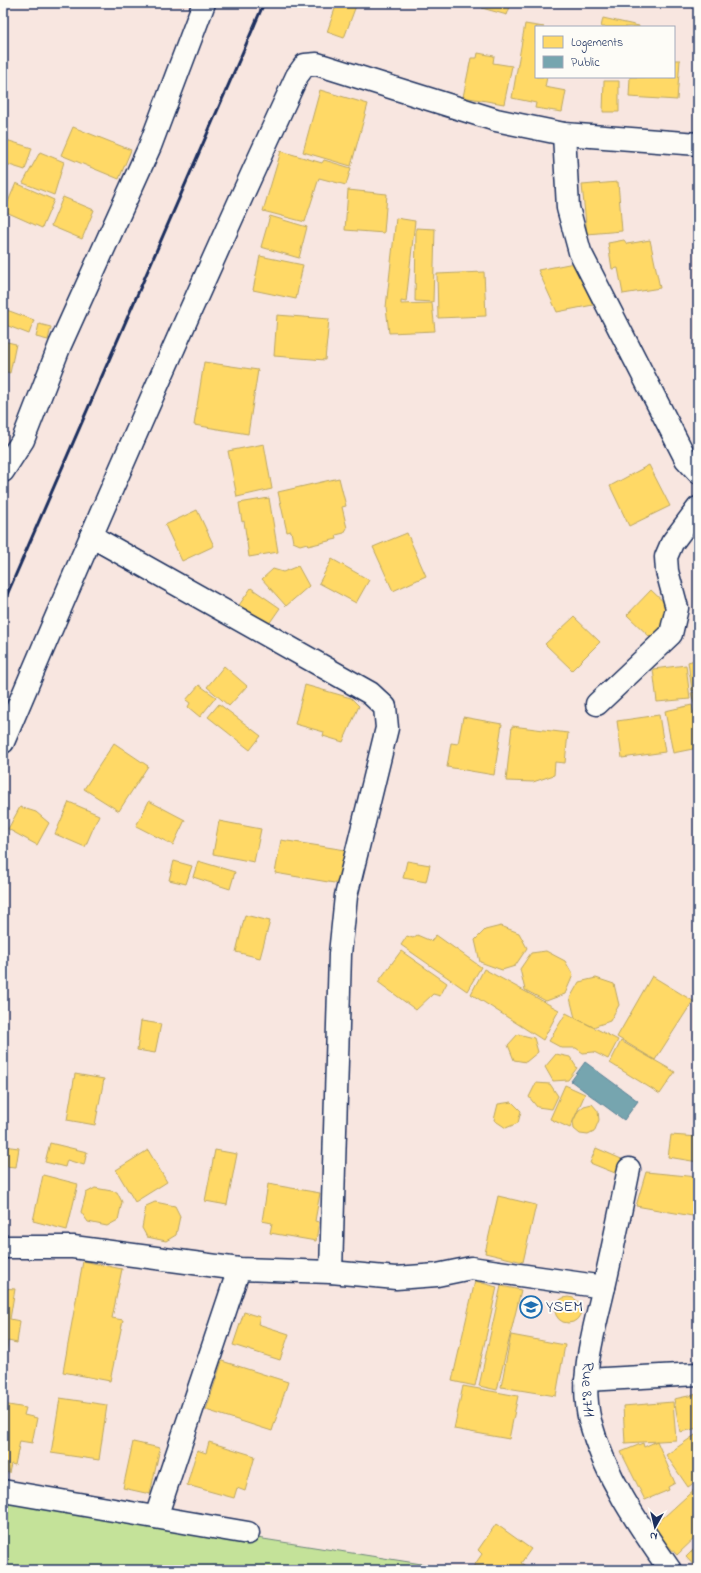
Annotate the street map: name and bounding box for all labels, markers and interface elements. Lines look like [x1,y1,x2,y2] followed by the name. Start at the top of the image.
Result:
[535,26,675,78] legend
[571,34,623,53] text: Logements
[571,54,600,72] text: Public
[518,1294,544,1320] school or university icon: YSEM
[546,1295,583,1319] place label: YSEM
[574,1361,601,1419] street label: Rue 8.711
[635,1507,675,1547] north arrow
[649,1527,659,1544] text: N

